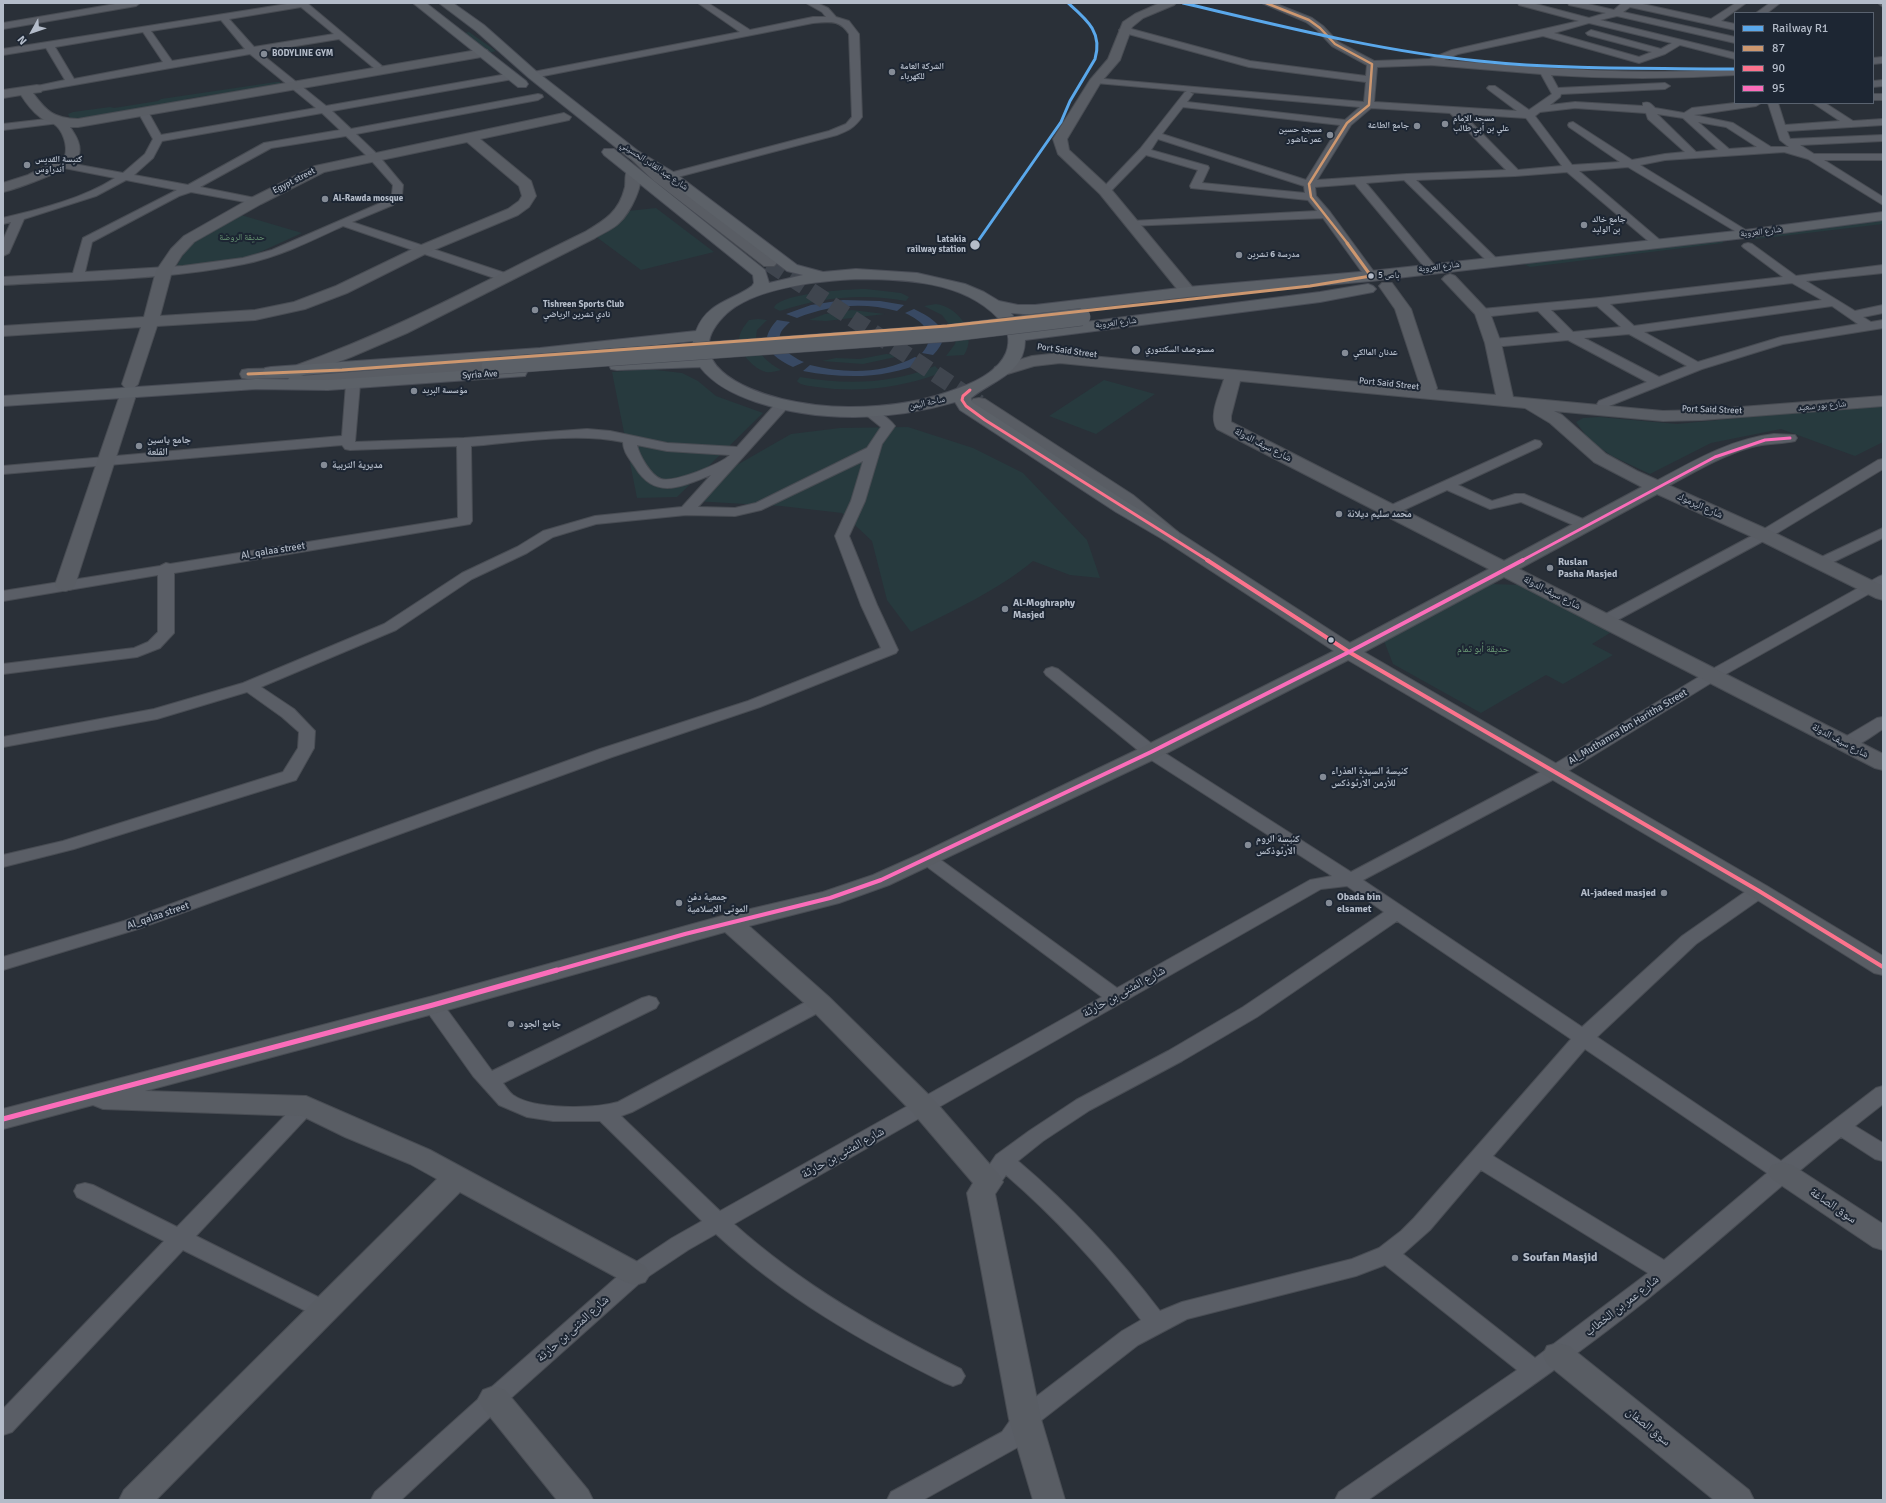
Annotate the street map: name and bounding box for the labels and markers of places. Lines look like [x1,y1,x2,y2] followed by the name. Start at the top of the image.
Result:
[259,49,269,59] marker: BODYLINE GYM
[272,49,333,59] place label: BODYLINE GYM
[900,62,944,83] place label: الشركة العامة للكهرباء
[887,67,897,77] marker: الشركة العامة للكهرباء
[1453,114,1509,135] place label: مسجد الإمام علي بن أبي طالب
[1440,119,1450,129] marker: مسجد الإمام علي بن أبي طالب
[1368,121,1409,131] place label: جامع الطاعة
[1412,121,1422,131] marker: جامع الطاعة
[1278,125,1322,146] place label: مسجد حسين عمر عاشور
[1325,130,1335,140] marker: مسجد حسين عمر عاشور
[35,155,82,176] place label: كنيسة القديس أندراوس
[22,160,32,170] marker: كنيسة القديس أندراوس
[320,194,330,204] marker: Al-Rawda mosque
[333,194,403,204] place label: Al-Rawda mosque
[1592,215,1626,236] place label: جامع خالد بن الوليد
[1579,220,1589,230] marker: جامع خالد بن الوليد
[907,235,966,256] place label: Latakia railway station
[968,238,982,252] marker: Latakia railway station
[1234,250,1244,260] marker: مدرسة 6 تشرين
[1247,250,1300,260] place label: مدرسة 6 تشرين
[1366,271,1376,281] marker: باص 5
[1378,271,1399,281] place label: باص 5
[543,300,624,321] place label: Tishreen Sports Club نادي تشرين الرياضي
[530,305,540,315] marker: Tishreen Sports Club نادي تشرين الرياضي
[1130,344,1142,356] marker: مستوصف السكنتوري
[1145,345,1214,355] place label: مستوصف السكنتوري
[1340,348,1350,358] marker: عدنان المالكي
[1353,348,1398,358] place label: عدنان المالكي
[409,386,419,396] marker: مؤسسة البريد
[422,386,468,396] place label: مؤسسة البريد
[147,434,191,458] place label: جامع ياسين القلعة
[134,441,144,451] marker: جامع ياسين القلعة
[332,459,383,471] place label: مديرية التربية
[319,460,329,470] marker: مديرية التربية
[1347,508,1412,520] place label: محمد سليم ديلانة
[1334,509,1344,519] marker: محمد سليم ديلانة
[1558,556,1617,580] place label: Ruslan Pasha Masjed
[1545,563,1555,573] marker: Ruslan Pasha Masjed
[1013,597,1075,620] place label: Al-Moghraphy Masjed
[1000,604,1010,614] marker: Al-Moghraphy Masjed
[1326,635,1336,645] unlabelled marker
[1331,765,1408,788] place label: كنيسة السيدة العذراء للأرمن الأرثوذكس
[1318,772,1328,782] marker: كنيسة السيدة العذراء للأرمن الأرثوذكس
[1256,833,1300,856] place label: كنيسة الروم الأرثوذكس
[1243,840,1253,850] marker: كنيسة الروم الأرثوذكس
[1581,887,1656,899] place label: Al-jadeed masjed
[1659,888,1669,898] marker: Al-jadeed masjed
[687,891,748,914] place label: جمعية دفن الموتى الإسلامية
[1337,891,1381,914] place label: Obada bin elsamet
[674,898,684,908] marker: جمعية دفن الموتى الإسلامية
[1324,898,1334,908] marker: Obada bin elsamet
[519,1018,561,1030] place label: جامع الجود
[506,1019,516,1029] marker: جامع الجود
[1523,1251,1597,1265] place label: Soufan Masjid
[1510,1253,1520,1263] marker: Soufan Masjid

